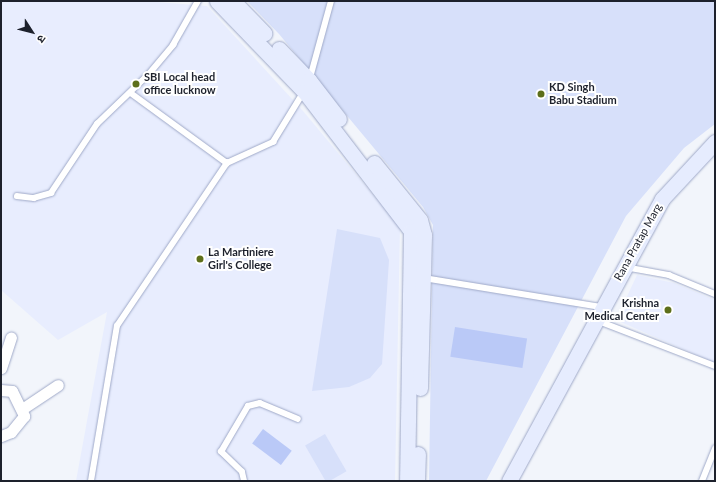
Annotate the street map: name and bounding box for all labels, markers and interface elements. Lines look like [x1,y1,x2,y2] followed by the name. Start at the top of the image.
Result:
[12,12,52,52] north arrow
[35,33,49,46] text: उ
[144,71,215,97] place label: SBI Local head office lucknow
[131,79,141,89] marker: SBI Local head office lucknow
[549,81,617,107] place label: KD Singh Babu Stadium
[536,89,546,99] marker: KD Singh Babu Stadium
[611,201,665,283] street label: Rana Pratap Marg
[208,246,274,272] place label: La Martiniere Girl's College
[195,254,205,264] marker: La Martiniere Girl's College
[584,297,659,323] place label: Krishna Medical Center
[662,304,674,316] marker: Krishna Medical Center

